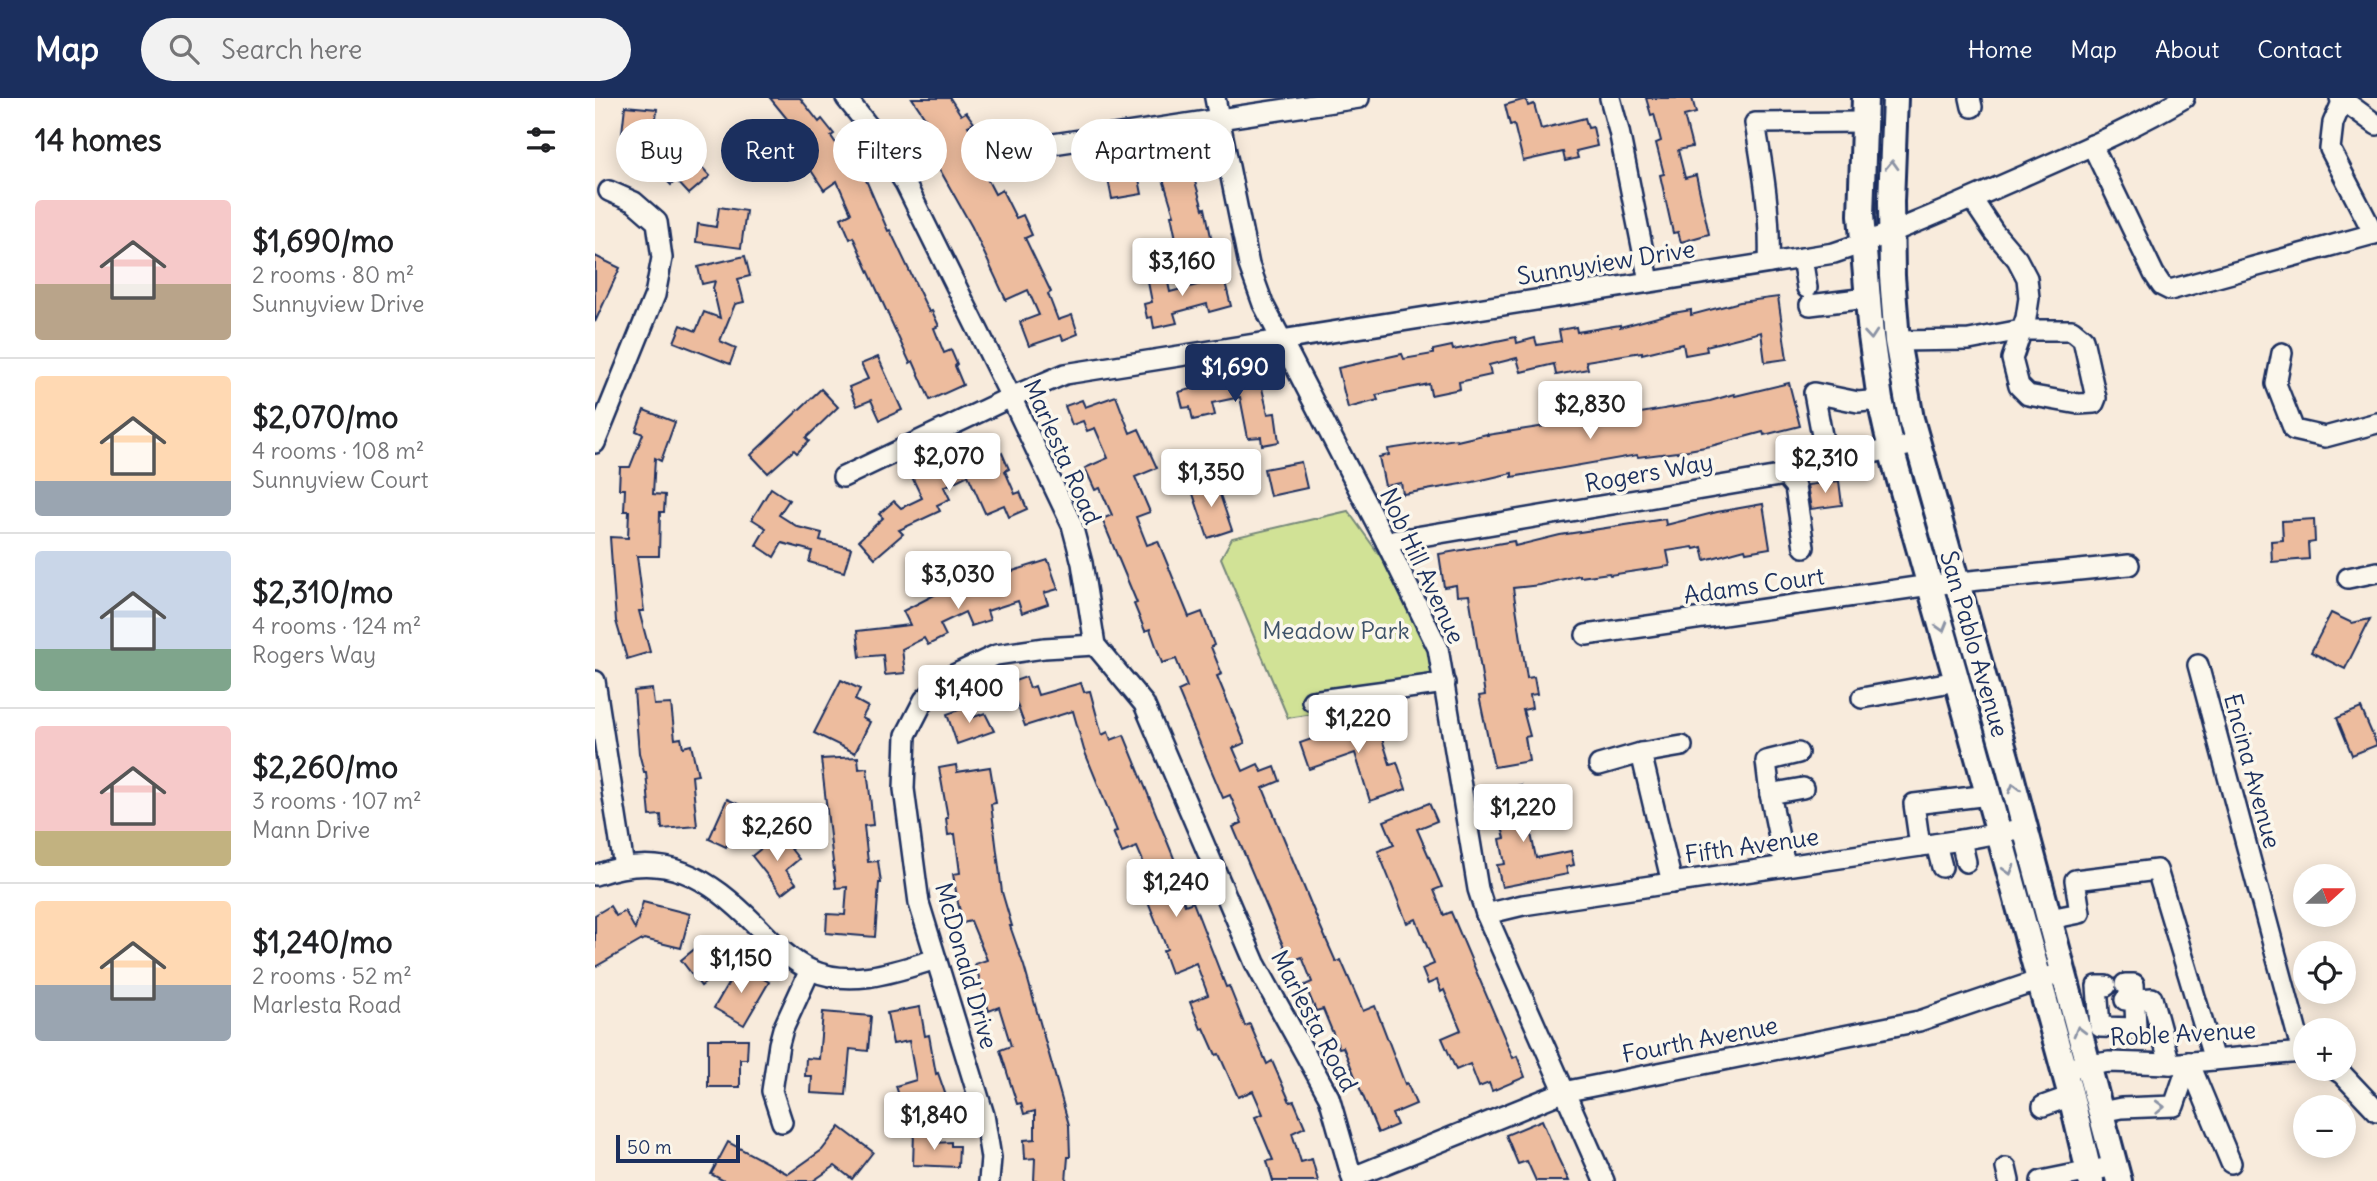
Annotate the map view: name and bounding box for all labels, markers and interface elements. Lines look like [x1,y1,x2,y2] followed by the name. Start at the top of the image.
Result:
[141,18,631,81] search box
[35,28,99,70] text: Map
[165,30,203,68] icon: search
[221,33,362,66] text: Search here
[1968,34,2032,64] text: Home
[2070,34,2117,64] text: Map
[2155,34,2219,64] text: About
[2257,34,2342,64] text: Contact
[616,119,707,182] chip: Buy
[721,119,819,182] chip: Rent
[833,119,947,182] chip: Filters
[961,119,1057,182] chip: New
[1071,119,1235,182] chip: Apartment
[35,121,162,159] text: 14 homes
[522,121,560,159] icon: filters
[1884,159,1899,170] one-way arrow
[252,222,394,260] text: $1,690/mo
[91,228,175,312] icon: home
[1515,233,1697,291] street label: Sunnyview Drive
[1125,238,1239,298] pin: $3,160
[1148,246,1216,275] text: $3,160
[252,260,414,289] text: 2 rooms · 80 m²
[252,289,424,318] text: Sunnyview Drive
[1863,330,1878,341] one-way arrow
[1178,344,1292,404] pin: $1,690
[1201,352,1269,381] text: $1,690
[1018,374,1108,529] street label: Marlesta Road
[1533,382,1647,441] pin: $2,830
[1554,389,1626,418] text: $2,830
[252,398,398,436] text: $2,070/mo
[91,404,175,488] icon: home
[892,434,1006,493] pin: $2,070
[252,436,424,465] text: 4 rooms · 108 m²
[1768,436,1882,495] pin: $2,310
[913,441,985,470] text: $2,070
[1791,443,1859,472] text: $2,310
[1582,446,1715,498] street label: Rogers Way
[1154,450,1268,509] pin: $1,350
[1177,457,1245,486] text: $1,350
[252,465,428,494] text: Sunnyview Court
[1374,483,1472,648] street label: Nob Hill Avenue
[1934,547,2016,740] street label: San Pablo Avenue
[901,552,1015,611] pin: $3,030
[921,559,995,588] text: $3,030
[1682,560,1826,610] street label: Adams Court
[252,573,393,611] text: $2,310/mo
[91,579,175,663] icon: home
[252,611,421,640] text: 4 rooms · 124 m²
[1262,615,1410,645] park label: Meadow Park
[1934,621,1948,633] one-way arrow
[252,640,376,669] text: Rogers Way
[912,666,1026,725] pin: $1,400
[934,673,1004,702] text: $1,400
[2218,690,2288,852] street label: Encina Avenue
[1301,696,1415,755] pin: $1,220
[1325,703,1391,732] text: $1,220
[252,748,398,786] text: $2,260/mo
[91,754,175,838] icon: home
[2008,782,2023,794] one-way arrow
[1466,784,1580,844] pin: $1,220
[252,786,422,815] text: 3 rooms · 107 m²
[1490,792,1556,821] text: $1,220
[720,804,834,863] pin: $2,260
[741,811,813,840] text: $2,260
[252,815,370,844] text: Mann Drive
[1683,821,1821,869] street label: Fifth Avenue
[1119,860,1233,919] pin: $1,240
[2000,864,2015,876] one-way arrow
[2293,864,2355,928] north arrow
[2293,864,2356,1158] map controls
[1143,867,1209,896] text: $1,240
[929,879,1005,1052] street label: McDonald Drive
[252,923,393,961] text: $1,240/mo
[91,929,175,1013] icon: home
[684,936,798,995] pin: $1,150
[2293,941,2356,1004] button: locate
[710,943,772,972] text: $1,150
[1265,945,1365,1096] street label: Marlesta Road
[252,961,412,990] text: 2 rooms · 52 m²
[252,990,401,1019] text: Marlesta Road
[1619,1009,1780,1069] street label: Fourth Avenue
[2109,1014,2257,1052] street label: Roble Avenue
[2293,1018,2356,1081] button: +
[2073,1025,2088,1037] one-way arrow
[877,1093,991,1152] pin: $1,840
[2293,1095,2356,1158] button: −
[2155,1099,2166,1114] one-way arrow
[900,1100,968,1129] text: $1,840
[616,1132,740,1164] scale bar
[627,1135,672,1159] text: 50 m

